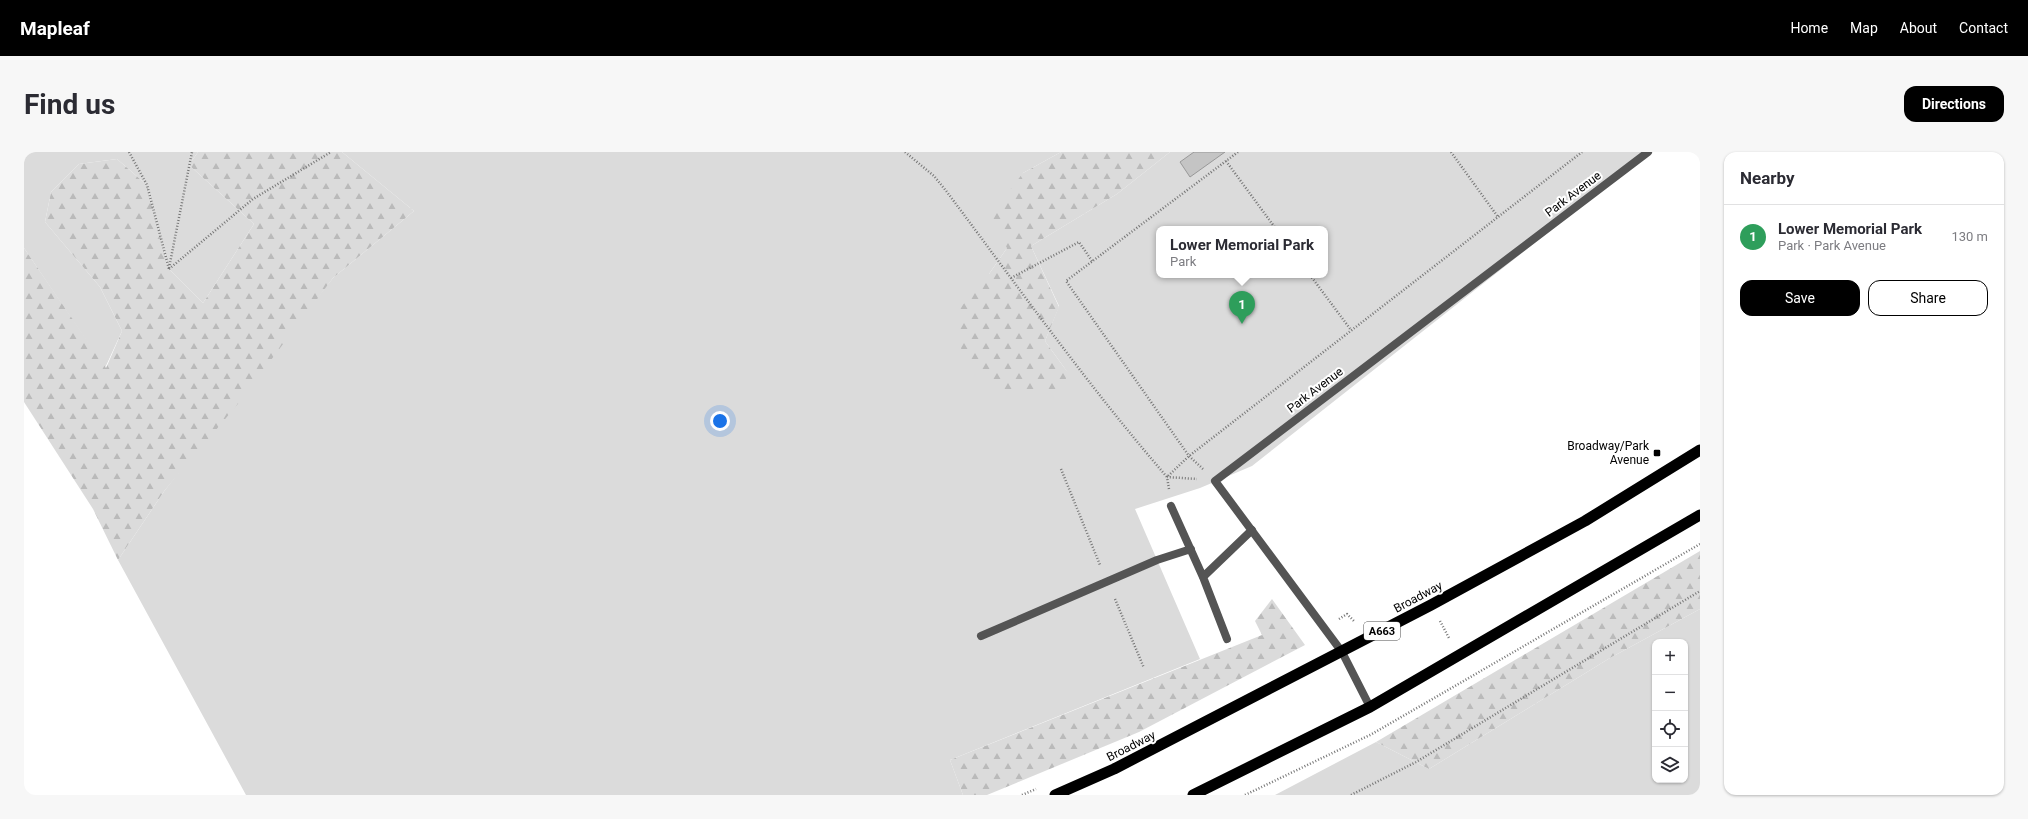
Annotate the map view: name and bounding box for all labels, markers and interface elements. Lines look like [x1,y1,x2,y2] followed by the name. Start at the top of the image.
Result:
[20,17,90,40] text: Mapleaf
[1790,20,1828,36] text: Home
[1850,20,1878,36] text: Map
[1900,20,1937,36] text: About
[1959,20,2008,36] text: Contact
[1904,86,2004,122] button: Directions
[24,88,115,121] text: Find us
[1542,168,1604,220] street label: Park Avenue
[1740,168,1795,188] text: Nearby
[1778,220,1922,238] text: Lower Memorial Park
[1156,226,1328,278] popup
[1749,229,1757,244] text: 1
[1951,229,1988,244] text: 130 m
[1170,236,1314,254] text: Lower Memorial Park
[1778,238,1886,253] text: Park · Park Avenue
[1170,254,1196,269] text: Park
[1740,280,1860,316] button: Save
[1868,280,1988,316] button: Share
[1229,291,1255,324] pin: 1
[1284,364,1346,416] street label: Park Avenue
[710,411,730,431] your location
[1567,439,1650,467] place label: Broadway/Park Avenue
[1652,448,1662,458] marker: Broadway/Park Avenue
[1391,578,1445,616] street label: Broadway
[1364,622,1400,640] road number: A663
[1652,639,1688,783] map controls
[1652,639,1688,675] button: +
[1652,675,1688,711] button: −
[1652,711,1688,747] button: locate
[1104,728,1158,764] street label: Broadway
[1652,747,1688,783] button: layers

